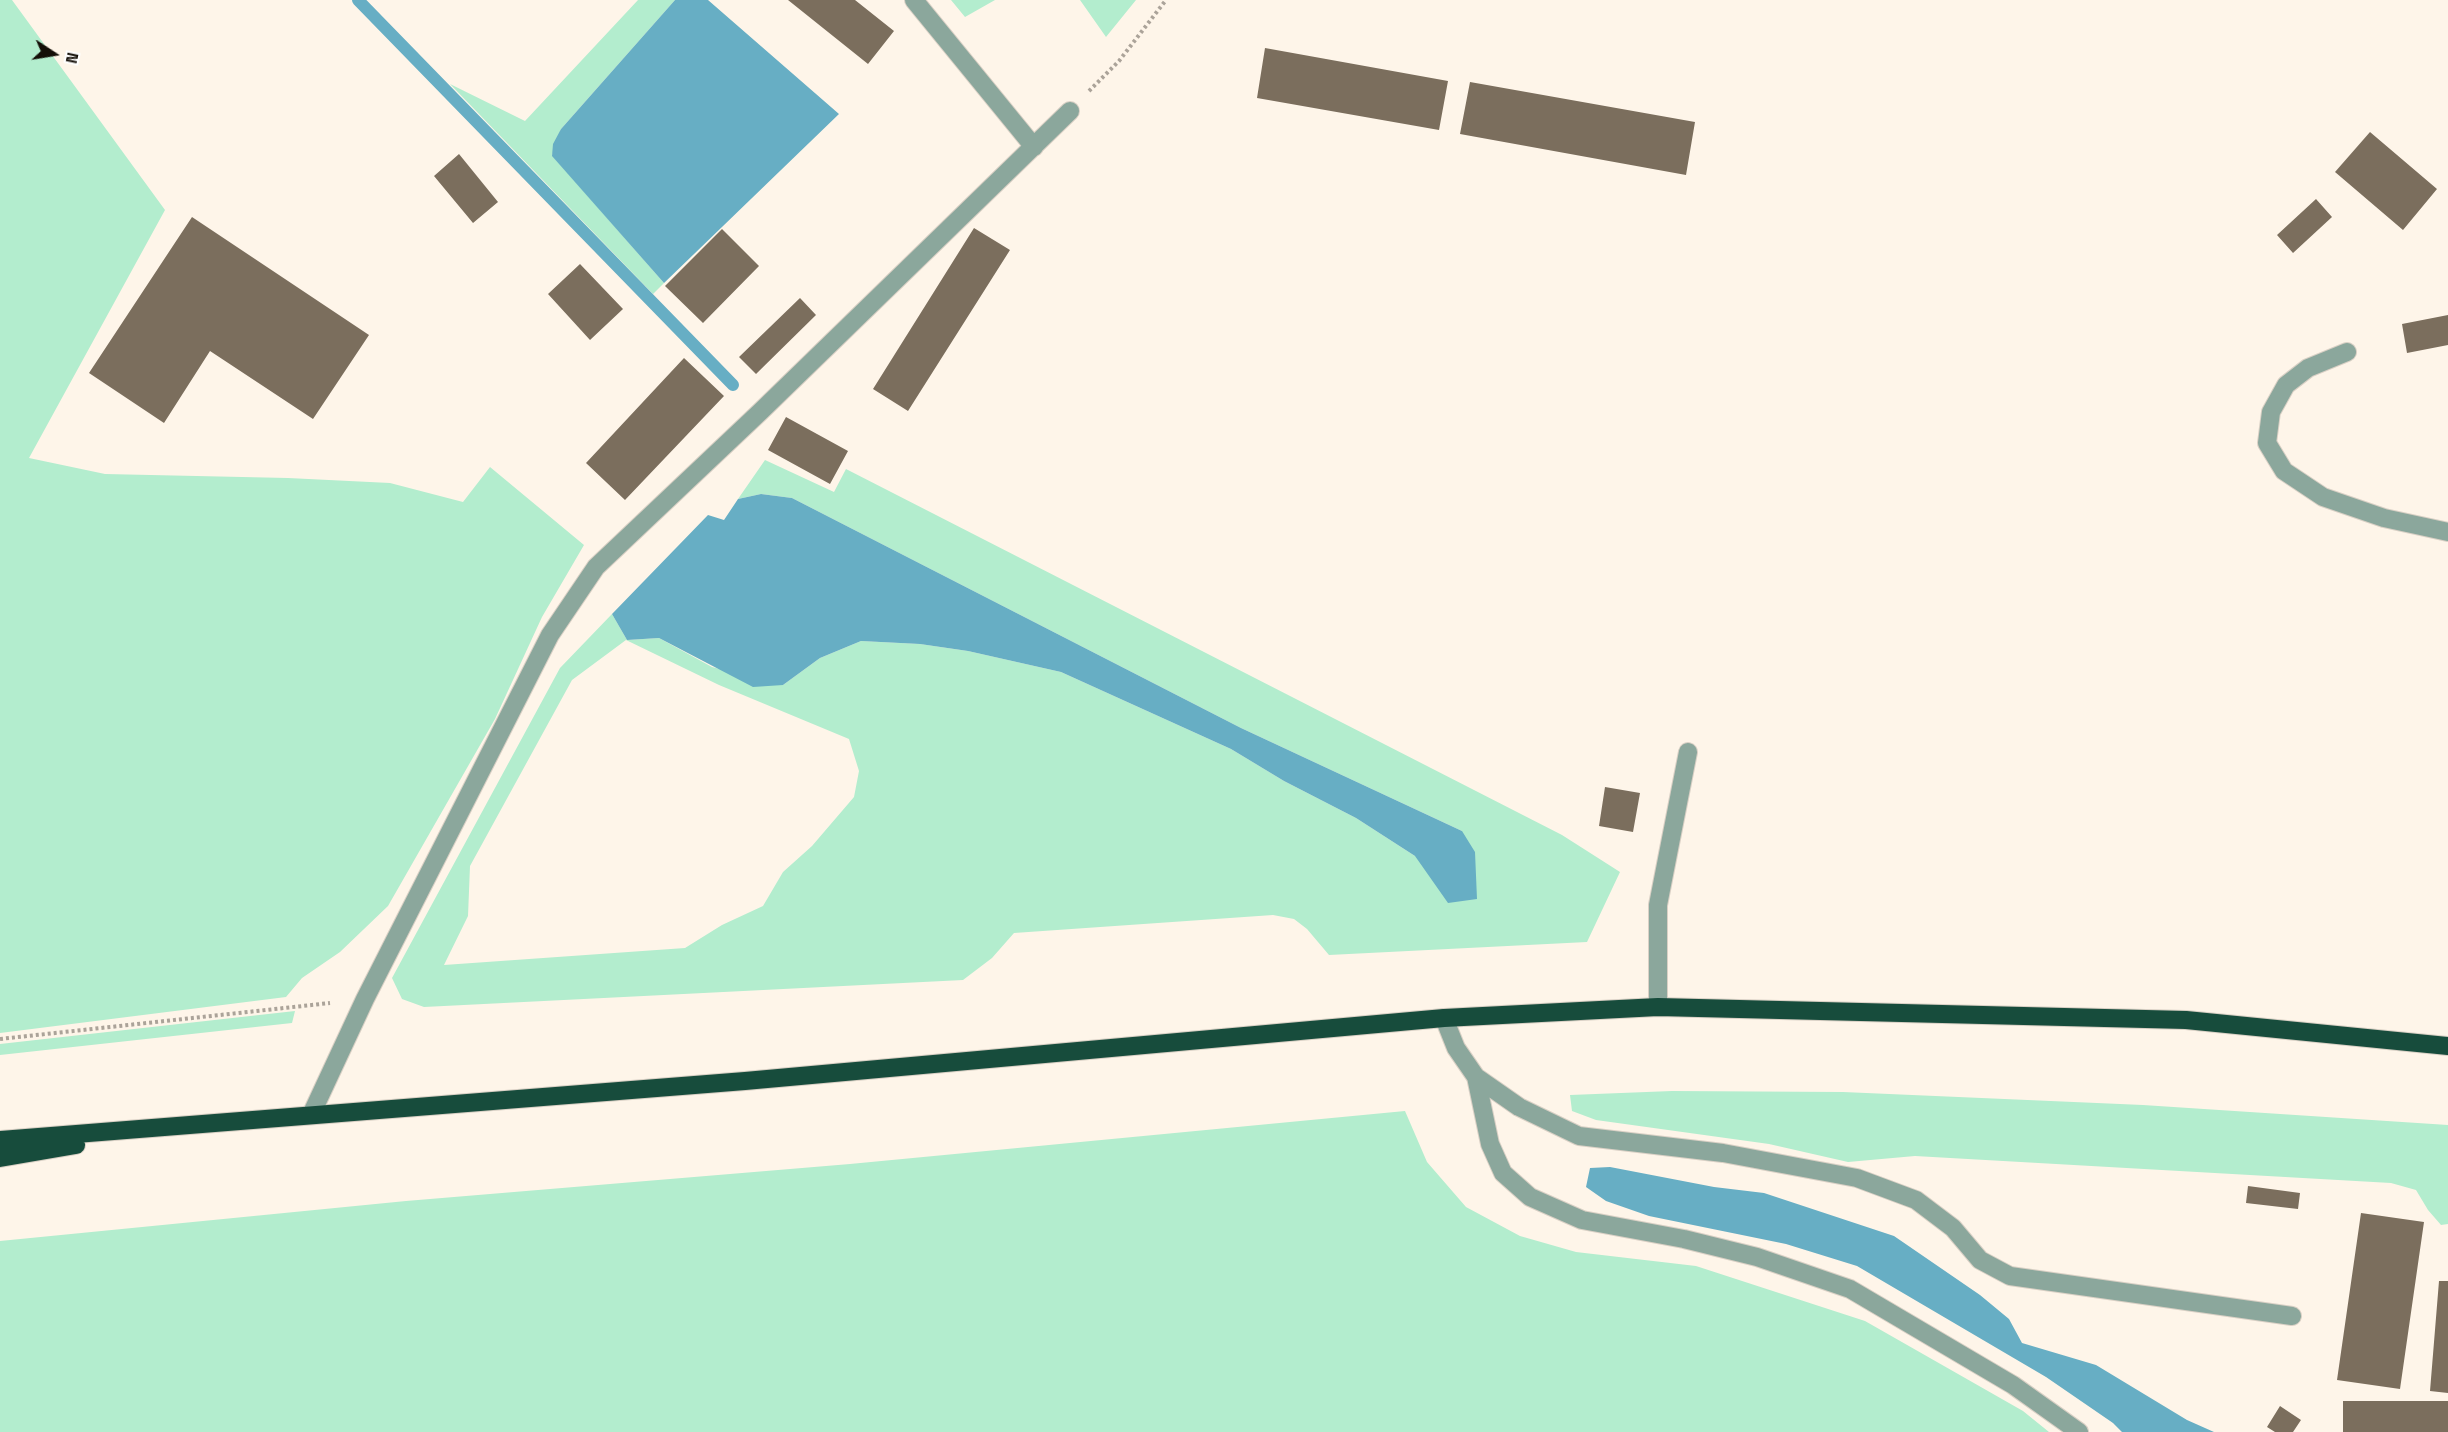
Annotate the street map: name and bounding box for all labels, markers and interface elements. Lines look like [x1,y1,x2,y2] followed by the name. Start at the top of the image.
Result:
[24,24,84,84] north arrow
[61,50,83,65] text: N

